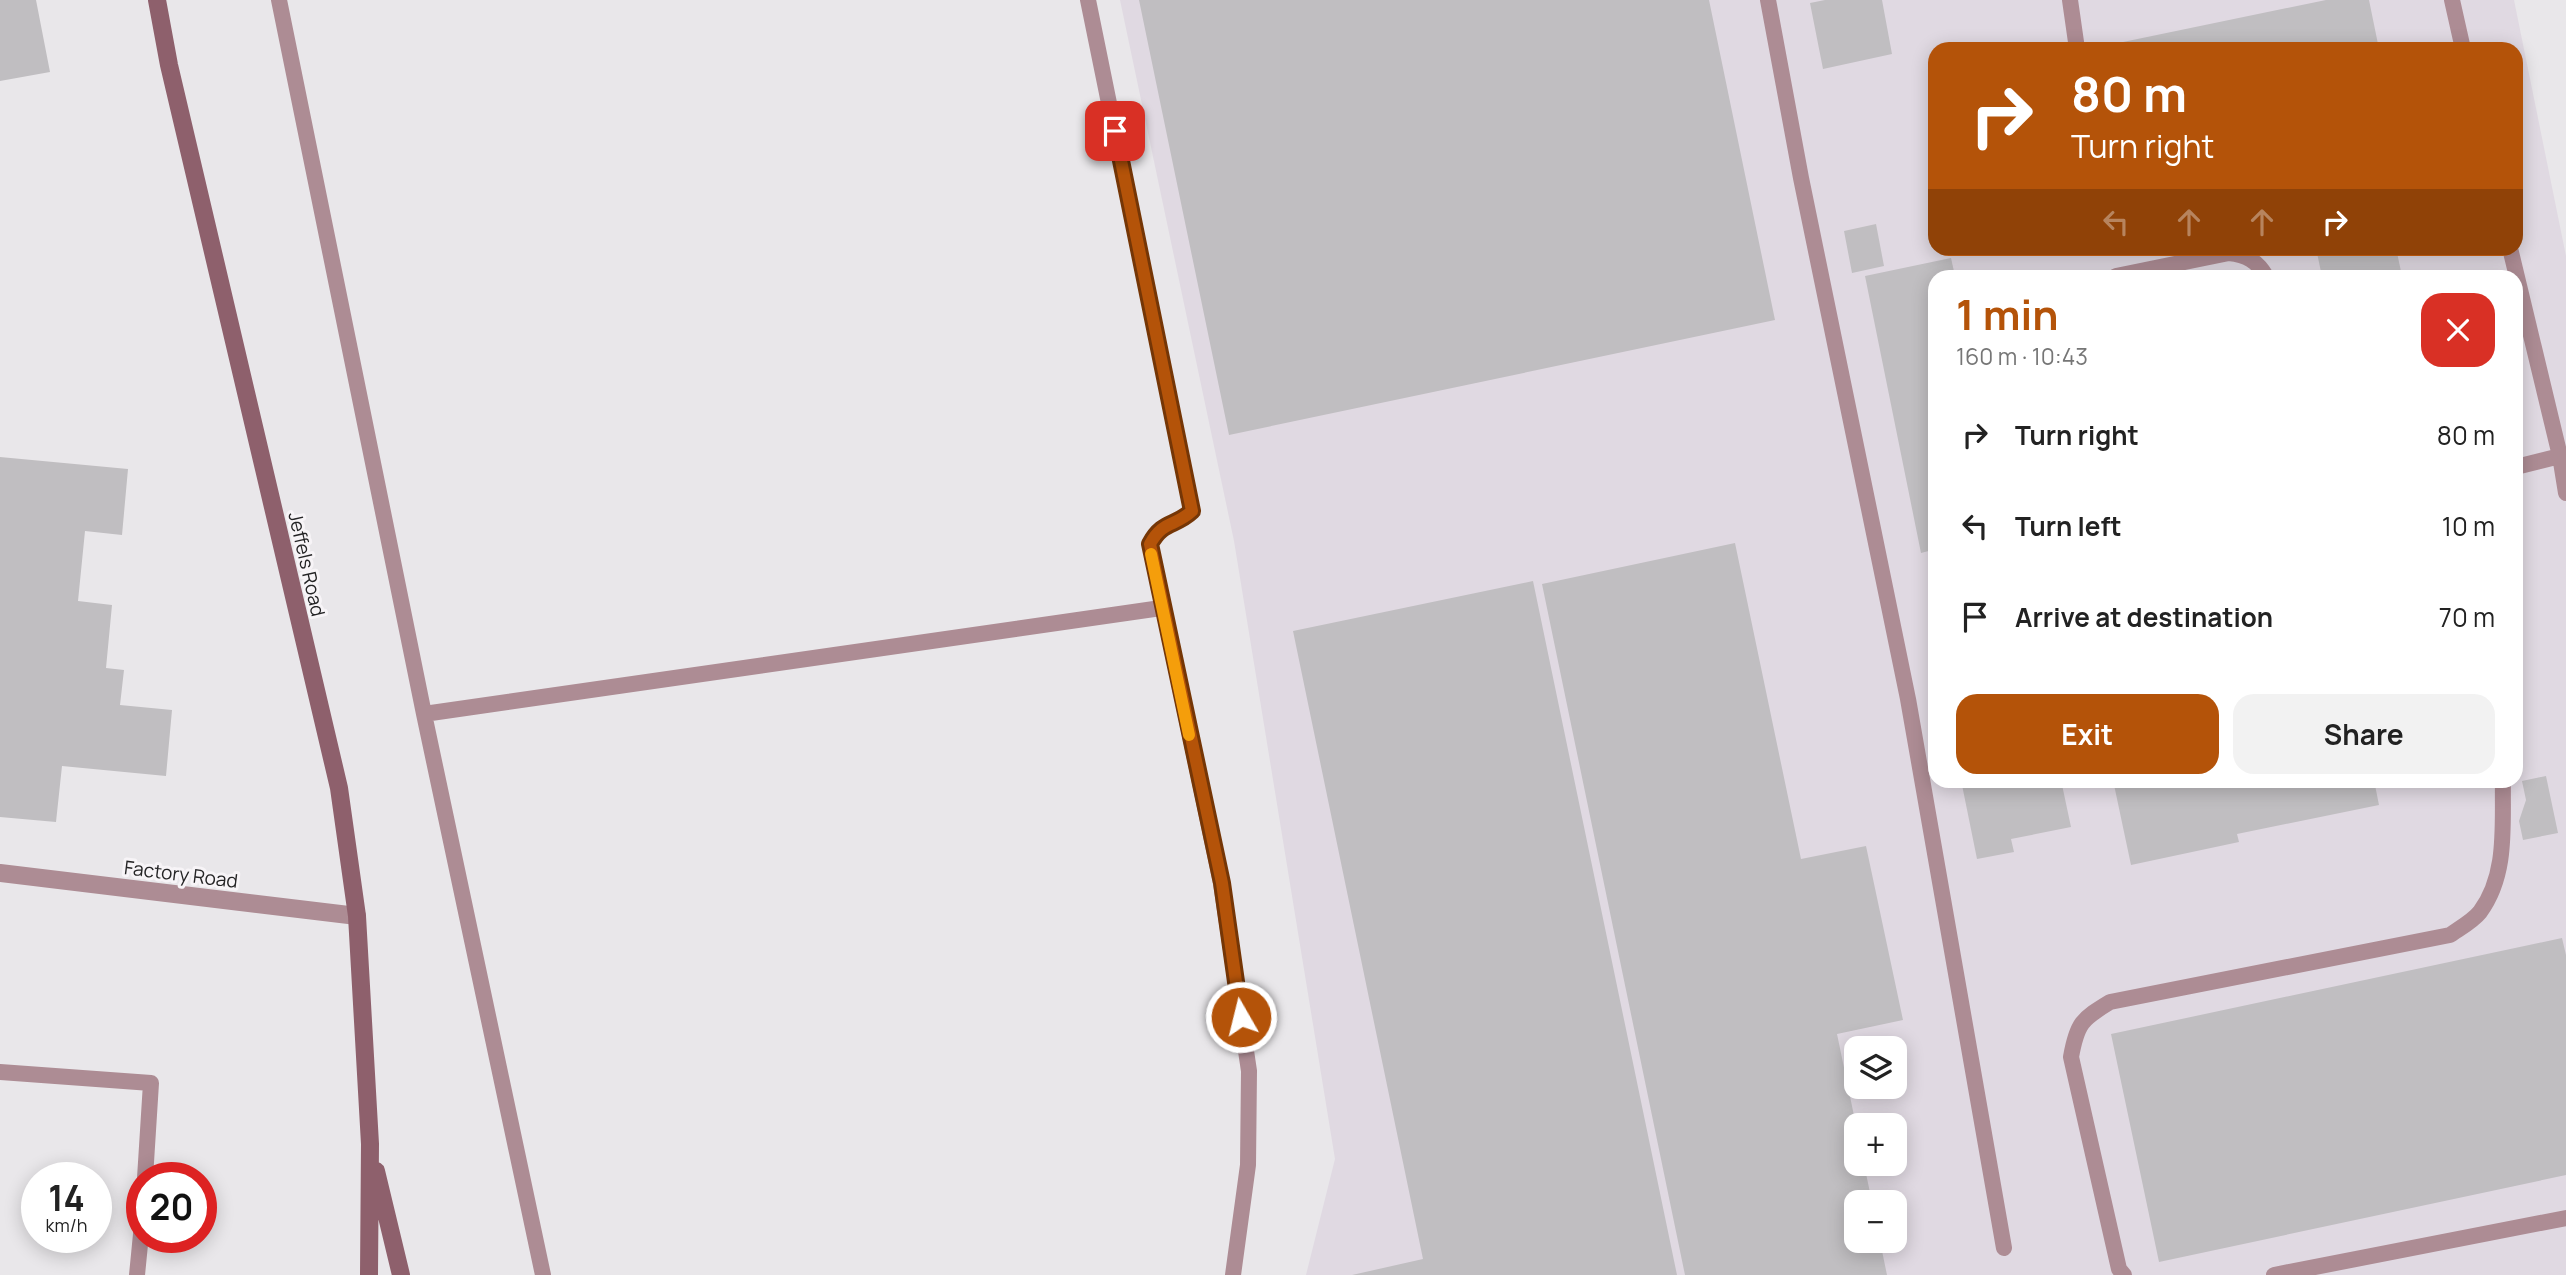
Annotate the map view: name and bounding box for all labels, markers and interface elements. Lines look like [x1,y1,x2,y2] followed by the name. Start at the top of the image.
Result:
[2071,60,2187,127] text: 80 m
[1956,70,2047,161] icon: right
[1085,101,1145,161] pin
[1096,112,1134,150] icon: arrive
[2071,124,2214,168] text: Turn right
[2097,203,2135,241] icon: left
[2170,203,2208,241] icon: ahead
[2243,203,2281,241] icon: ahead
[2316,203,2354,241] icon: right
[1956,285,2059,343] text: 1 min
[2421,293,2495,367] button: close
[1956,340,2088,372] text: 160 m · 10:43
[1956,416,1994,454] icon: right
[2015,417,2139,453] text: Turn right
[2437,417,2495,453] text: 80 m
[1956,507,1994,545] icon: left
[2015,508,2122,544] text: Turn left
[2442,508,2495,544] text: 10 m
[282,509,332,619] street label: Jeffels Road
[1956,598,1994,636] icon: arrive
[2015,599,2273,635] text: Arrive at destination
[2439,599,2495,635] text: 70 m
[1956,694,2219,774] button: Exit
[2233,694,2495,774] button: Share
[123,854,239,894] street label: Factory Road
[1204,980,1278,1054] position arrow
[1844,1036,1907,1253] map controls
[1844,1036,1907,1099] button: layers
[1844,1113,1907,1176] button: +
[126,1162,217,1253] speed limit sign: 20
[48,1174,85,1222] text: 14
[1844,1190,1907,1253] button: −
[46,1213,87,1237] text: km/h

